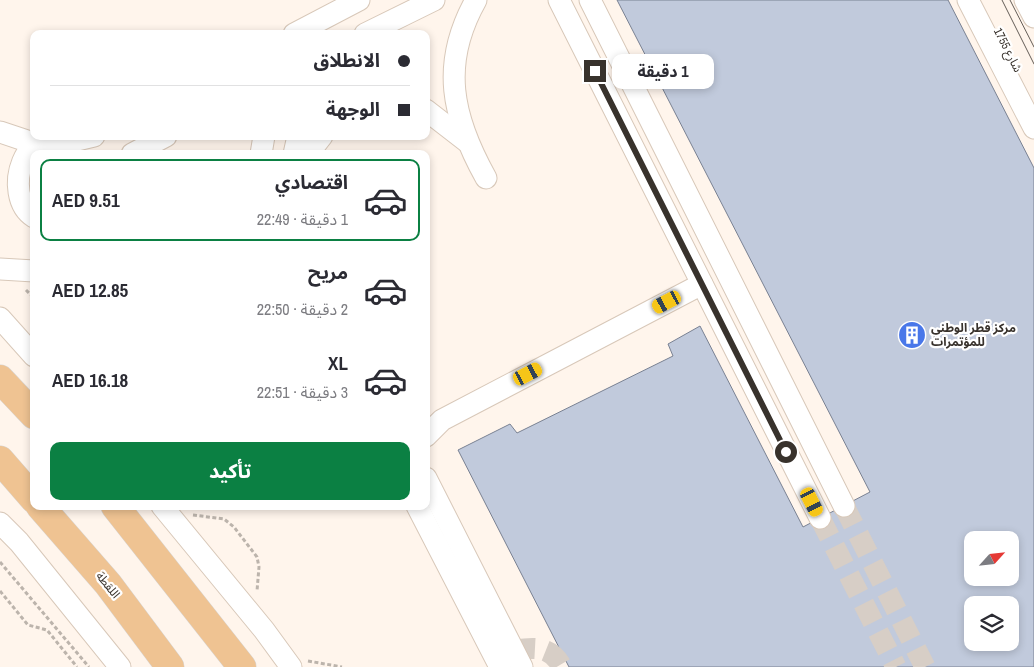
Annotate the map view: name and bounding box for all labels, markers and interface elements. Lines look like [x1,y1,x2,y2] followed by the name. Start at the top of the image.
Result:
[989,25,1026,75] street label: شارع 1755
[314,47,380,73] text: الانطلاق
[612,54,715,88] callout: 1 دقيقة
[584,60,606,82] route end
[637,60,689,82] text: 1 دقيقة
[326,96,380,122] text: الوجهة
[275,169,348,195] text: اقتصادي
[363,178,408,223] icon: car
[52,187,120,213] text: AED 9.51
[257,208,348,230] text: 1 دقيقة · 22:49
[308,259,348,285] text: مريح
[363,268,408,313] icon: car
[52,277,128,303] text: AED 12.85
[650,288,683,316] car
[257,298,348,320] text: 2 دقيقة · 22:50
[897,320,927,350] building icon: مركز قطر الوطني للمؤتمرات
[931,320,1016,350] place label: مركز قطر الوطني للمؤتمرات
[328,350,348,376] text: XL
[363,358,408,403] icon: car
[511,361,544,387] car
[52,367,128,393] text: AED 16.18
[257,381,348,403] text: 3 دقيقة · 22:51
[775,441,797,463] route start
[50,442,410,500] button: تأكيد
[798,485,825,519] car
[964,531,1019,586] north arrow
[964,531,1019,651] map controls
[92,568,124,602] street label: اللقطة
[964,596,1019,651] button: layers

